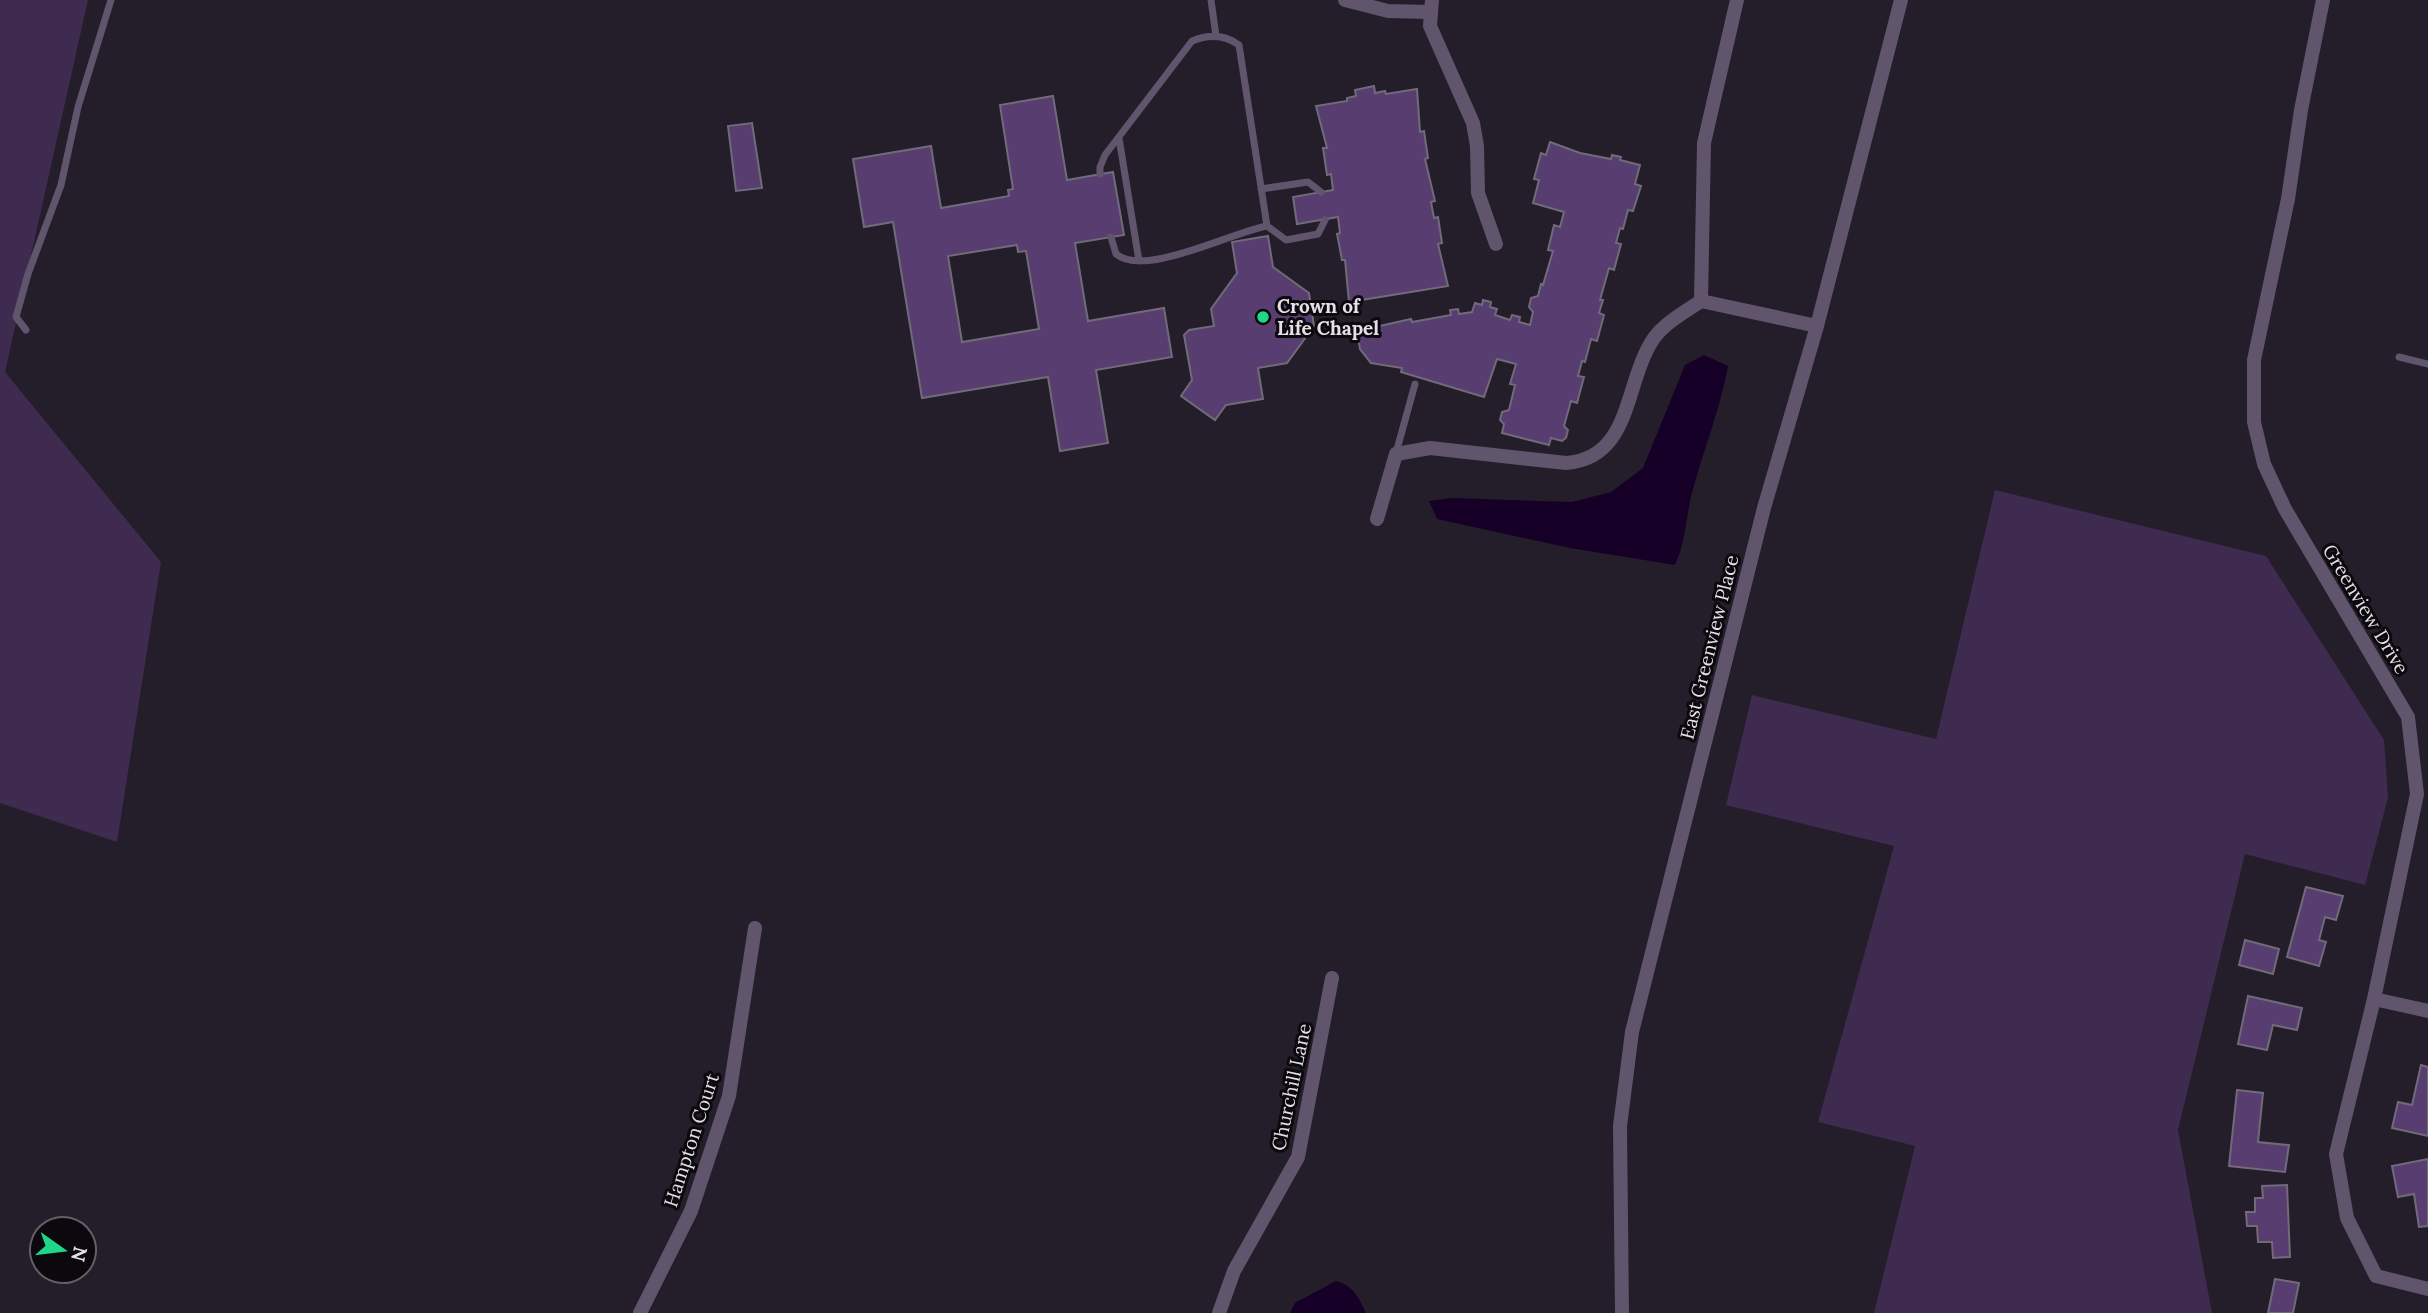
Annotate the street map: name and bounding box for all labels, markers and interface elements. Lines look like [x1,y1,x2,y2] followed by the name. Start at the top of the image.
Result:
[1277,294,1379,340] place label: Crown of Life Chapel
[1255,309,1271,325] marker: Crown of Life Chapel
[2318,540,2414,678] street label: Greenview Drive
[1674,552,1744,742] street label: East Greenview Place
[1266,1021,1316,1153] street label: Churchill Lane
[658,1069,724,1210] street label: Hampton Court
[28,1215,98,1285] north arrow
[66,1244,93,1264] text: N

